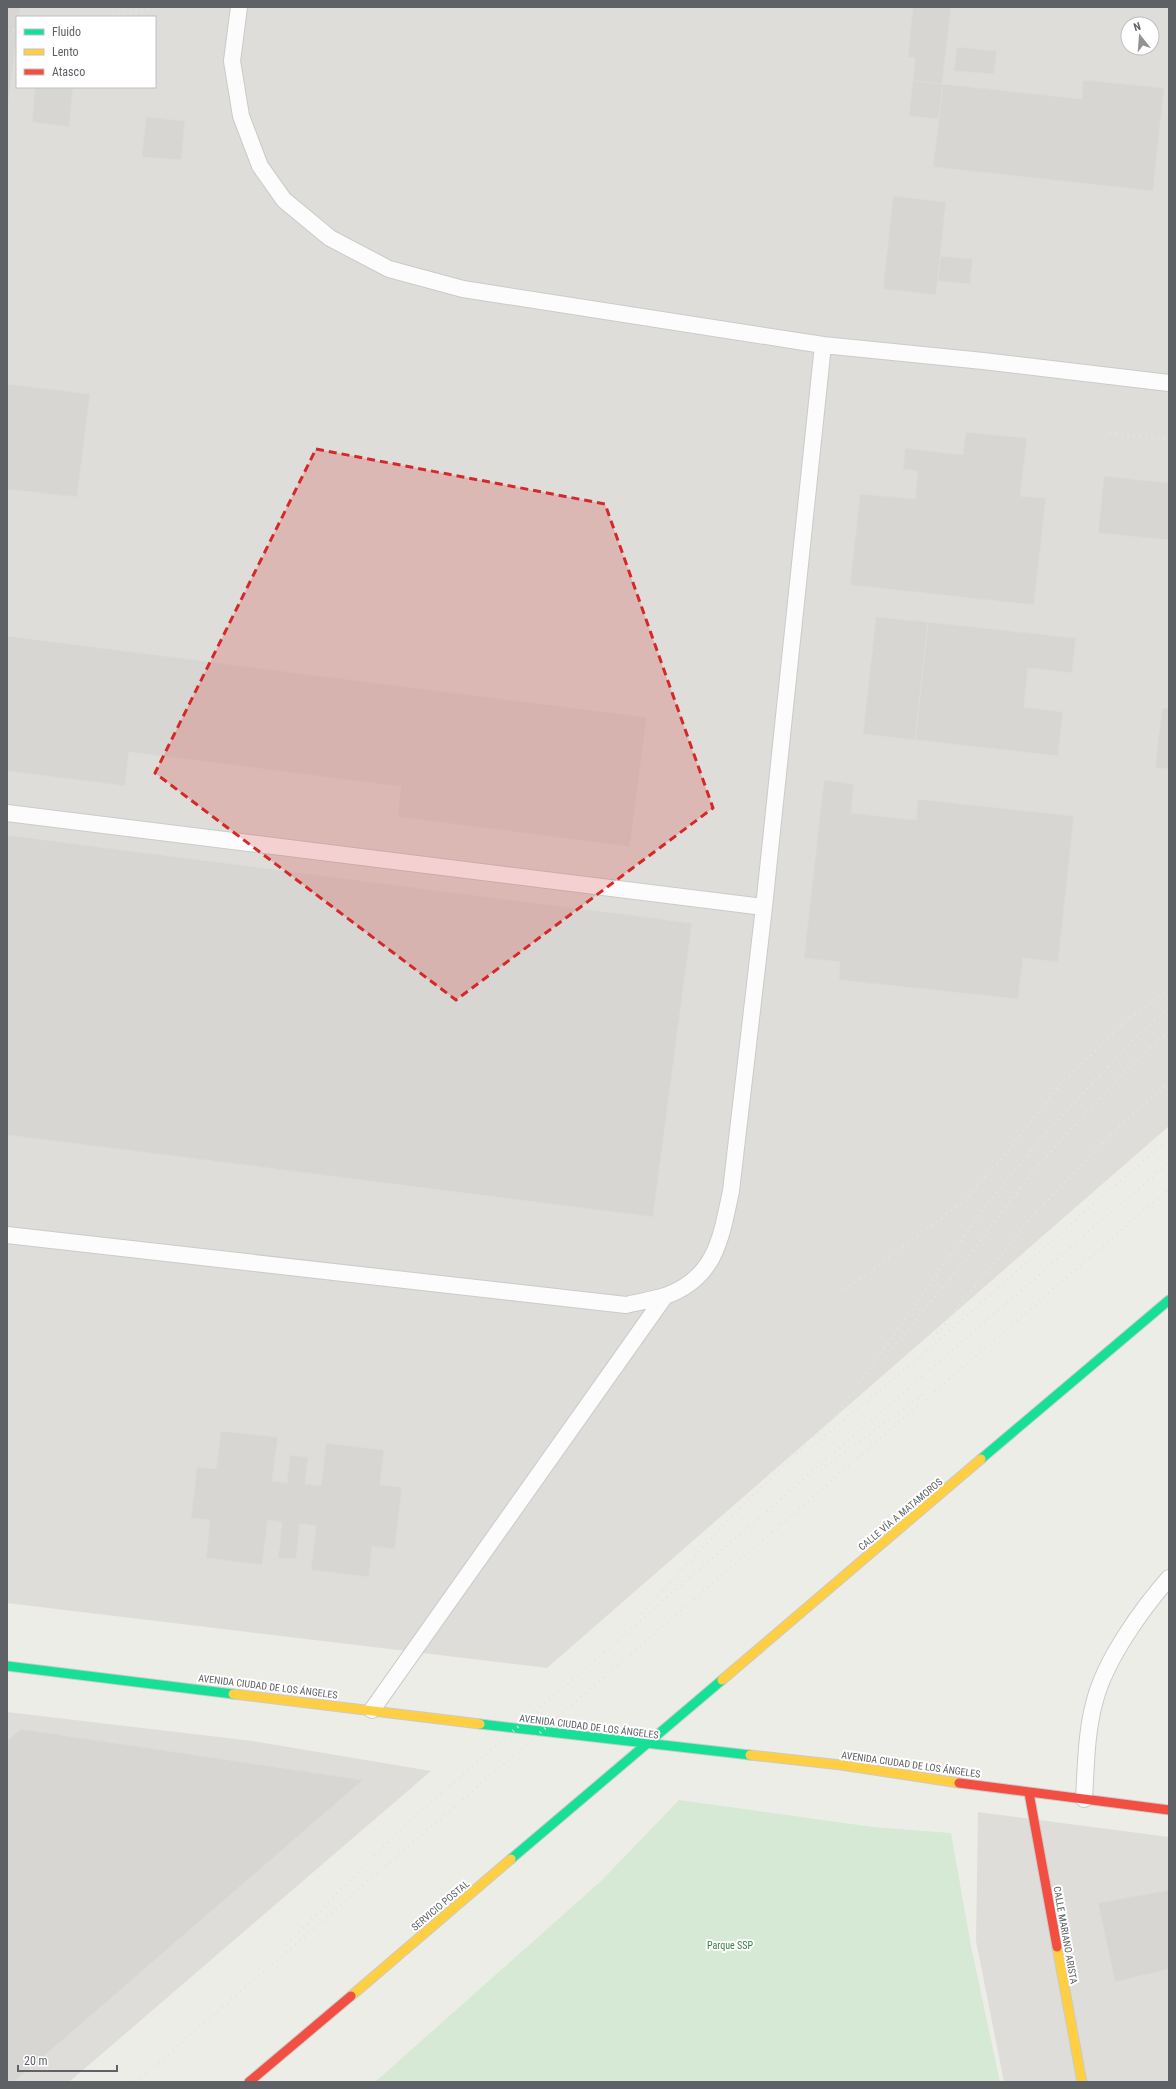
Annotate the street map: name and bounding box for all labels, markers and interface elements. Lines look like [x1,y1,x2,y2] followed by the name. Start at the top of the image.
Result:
[16,16,156,88] legend
[1120,16,1160,56] north arrow
[1132,20,1143,34] text: N
[52,25,81,39] text: Fluido
[52,45,79,59] text: Lento
[52,65,85,79] text: Atasco
[856,1475,944,1553] street label: CALLE VÍA A MATAMOROS
[198,1672,338,1700] street label: AVENIDA CIUDAD DE LOS ÁNGELES
[519,1712,659,1740] street label: AVENIDA CIUDAD DE LOS ÁNGELES
[841,1748,981,1780] street label: AVENIDA CIUDAD DE LOS ÁNGELES
[409,1878,472,1933] street label: SERVICIO POSTAL
[1051,1885,1080,1985] street label: CALLE MARIANO ARISTA
[707,1940,753,1951] park label: Parque SSP
[18,2047,117,2073] scale bar
[24,2054,48,2068] text: 20 m

